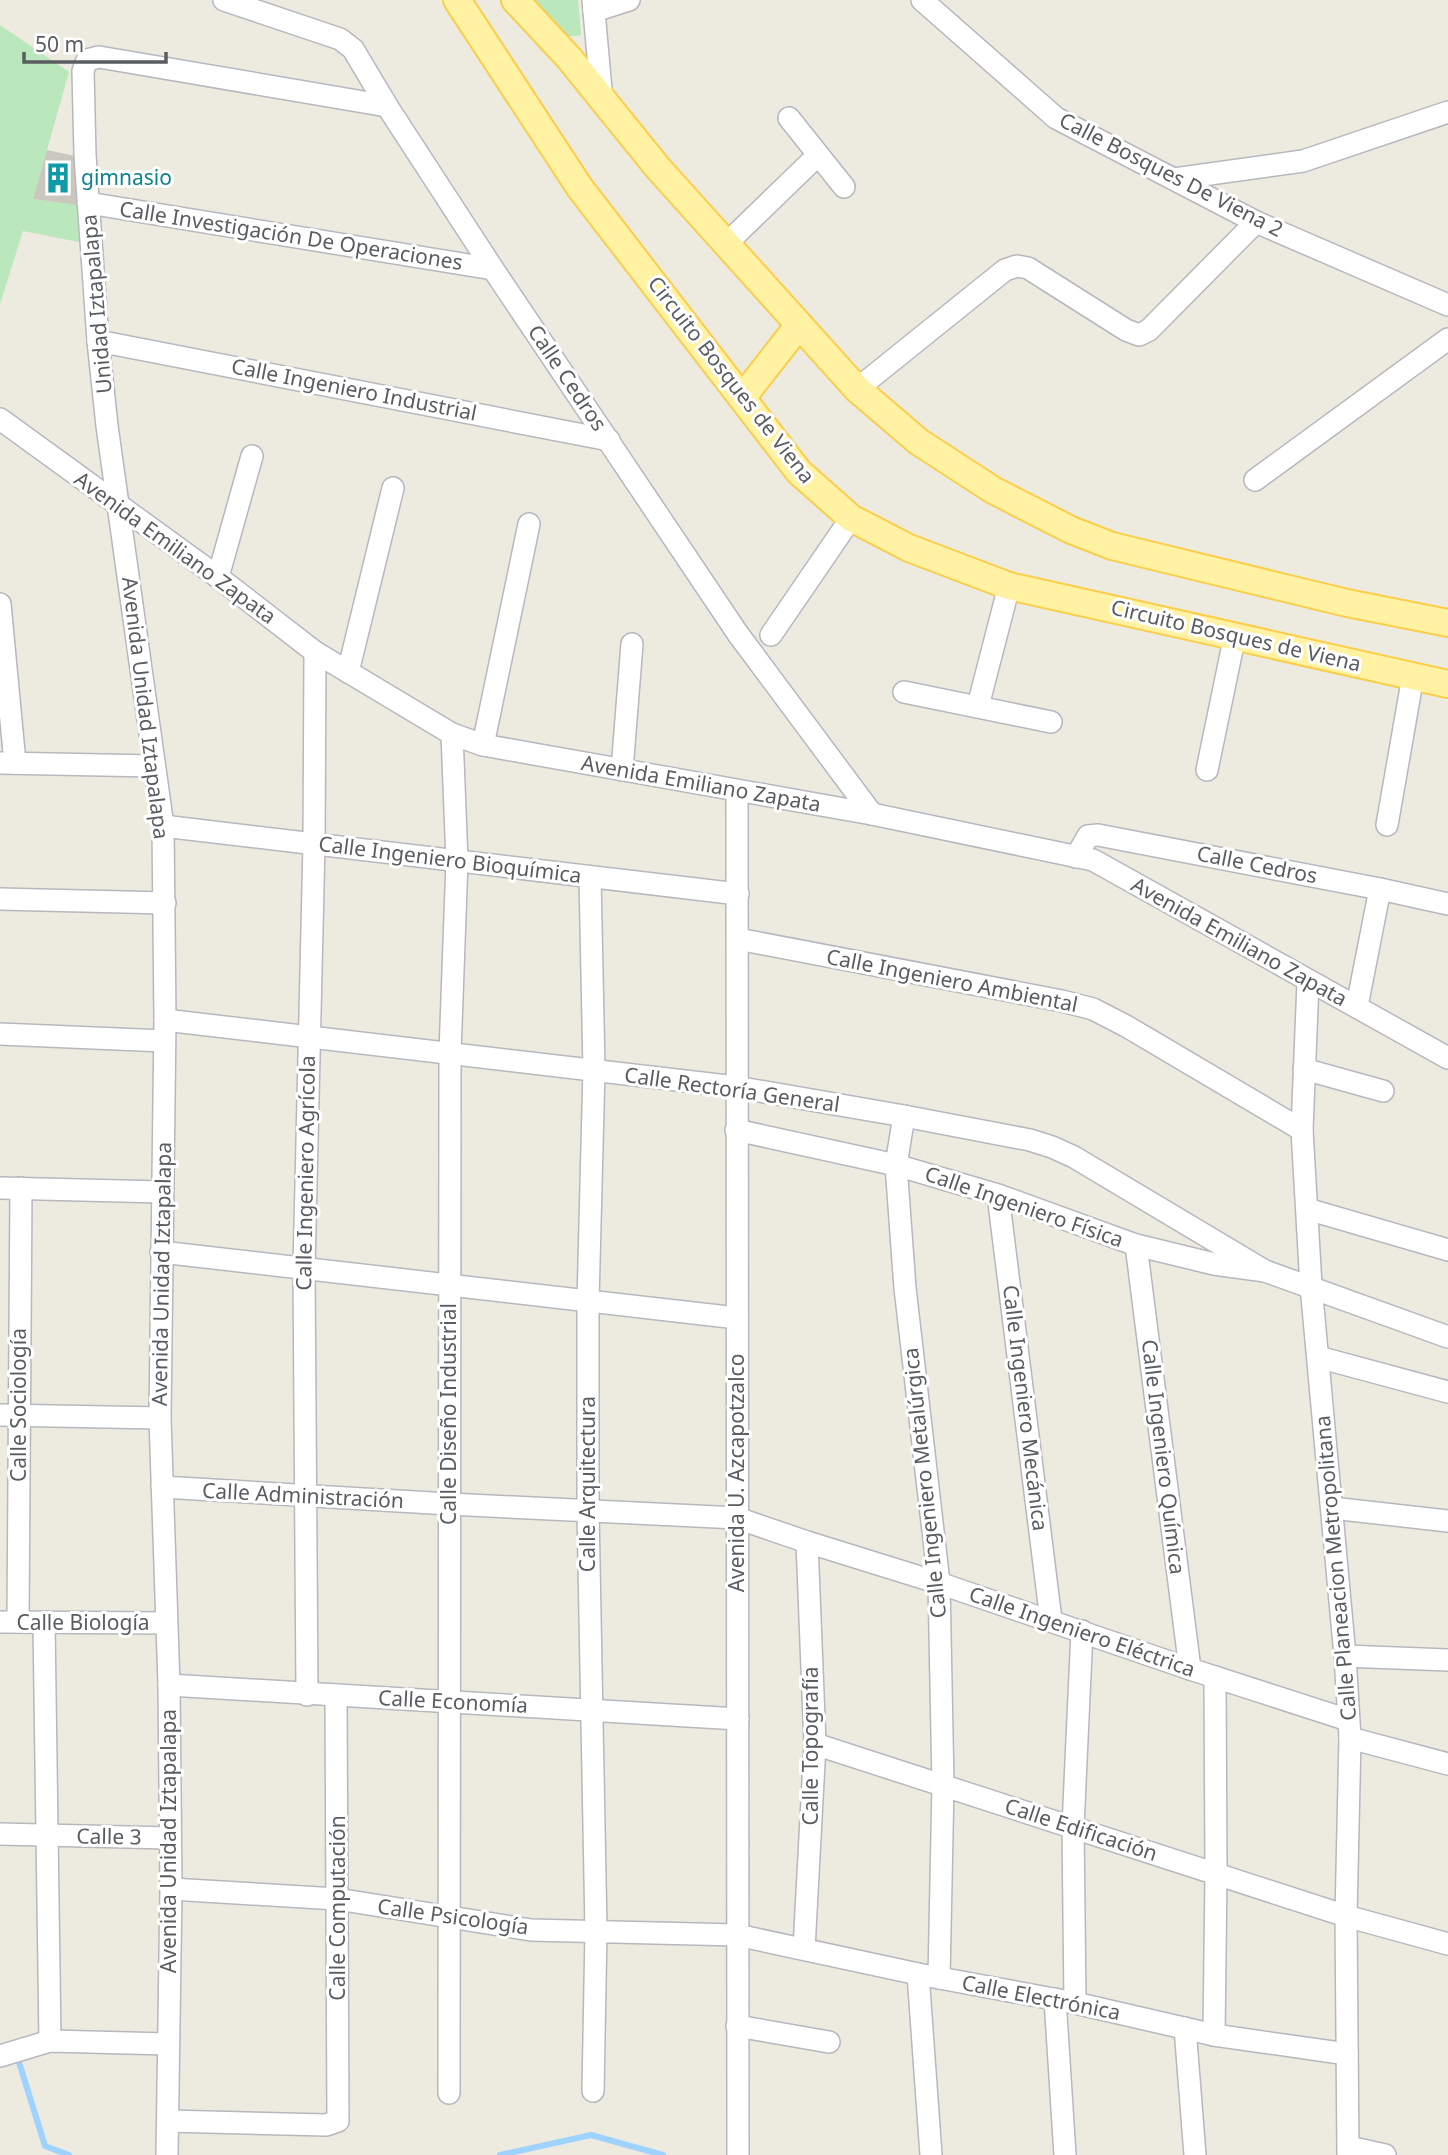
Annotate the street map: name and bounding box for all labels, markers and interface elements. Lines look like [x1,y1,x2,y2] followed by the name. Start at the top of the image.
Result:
[24,21,166,65] scale bar
[35,30,84,58] text: 50 m
[1055,105,1288,243] street label: Calle Bosques De Viena 2
[41,161,75,195] building icon: gimnasio
[81,163,172,191] place label: gimnasio
[118,194,465,276] street label: Calle Investigación De Operaciones
[74,213,118,395] street label: Unidad Iztapalapa
[642,270,822,489] street label: Circuito Bosques de Viena
[522,319,614,436] street label: Calle Cedros
[229,351,479,427] street label: Calle Ingeniero Industrial
[69,464,282,630] street label: Avenida Emiliano Zapata
[116,575,176,841] street label: Avenida Unidad Iztapalapa
[1109,593,1364,677] street label: Circuito Bosques de Viena
[579,748,823,818] street label: Avenida Emiliano Zapata
[317,829,583,889] street label: Calle Ingeniero Bioquímica
[1195,839,1320,889] street label: Calle Cedros
[1127,870,1352,1012] street label: Avenida Emiliano Zapata
[824,942,1080,1018] street label: Calle Ingeniero Ambiental
[289,1055,321,1291] street label: Calle Ingeniero Agrícola
[623,1060,842,1118] street label: Calle Rectoría General
[145,1142,177,1406] street label: Avenida Unidad Iztapalapa
[921,1159,1127,1253] street label: Calle Ingeniero Física
[997,1283,1055,1533] street label: Calle Ingeniero Mecánica
[434,1303,462,1525] street label: Calle Diseño Industrial
[4,1328,32,1482] street label: Calle Sociología
[1136,1338,1192,1576] street label: Calle Ingeniero Química
[896,1346,952,1620] street label: Calle Ingeniero Metalúrgica
[722,1354,750,1592] street label: Avenida U. Azcapotzalco
[573,1396,601,1572] street label: Calle Arquitectura
[1308,1414,1362,1722] street label: Calle Planeacion Metropolitana
[202,1476,405,1514] street label: Calle Administración
[966,1579,1199,1683] street label: Calle Ingeniero Eléctrica
[16,1608,150,1636] street label: Calle Biología
[796,1666,824,1826] street label: Calle Topografía
[377,1683,529,1719] street label: Calle Economía
[154,1709,182,1973] street label: Avenida Unidad Iztapalapa
[1001,1791,1161,1867] street label: Calle Edificación
[323,1815,351,2001] street label: Calle Computación
[76,1821,142,1851] street label: Calle 3
[376,1892,531,1940] street label: Calle Psicología
[959,1968,1123,2026] street label: Calle Electrónica

